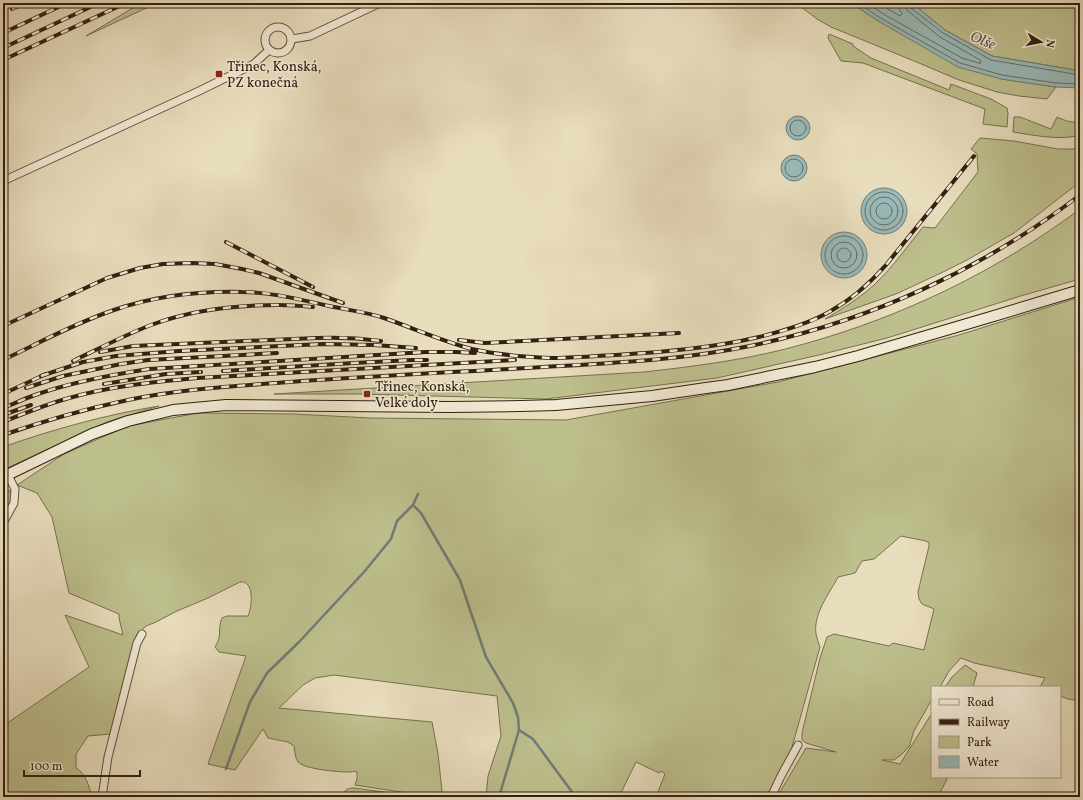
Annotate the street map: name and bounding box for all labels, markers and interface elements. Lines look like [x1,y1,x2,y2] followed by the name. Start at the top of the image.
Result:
[1021,22,1061,62] north arrow
[967,27,999,56] water label: Olše
[1041,38,1057,49] text: N
[227,58,321,93] place label: Třinec, Konská, PZ konečná
[214,69,224,79] marker: Třinec, Konská, PZ konečná
[375,378,469,413] place label: Třinec, Konská, Velké doly
[362,389,372,399] marker: Třinec, Konská, Velké doly
[931,686,1061,778] legend
[967,695,994,711] text: Road
[967,715,1010,731] text: Railway
[967,735,992,751] text: Park
[24,752,140,778] scale bar
[967,755,999,771] text: Water
[30,759,63,775] text: 100 m

